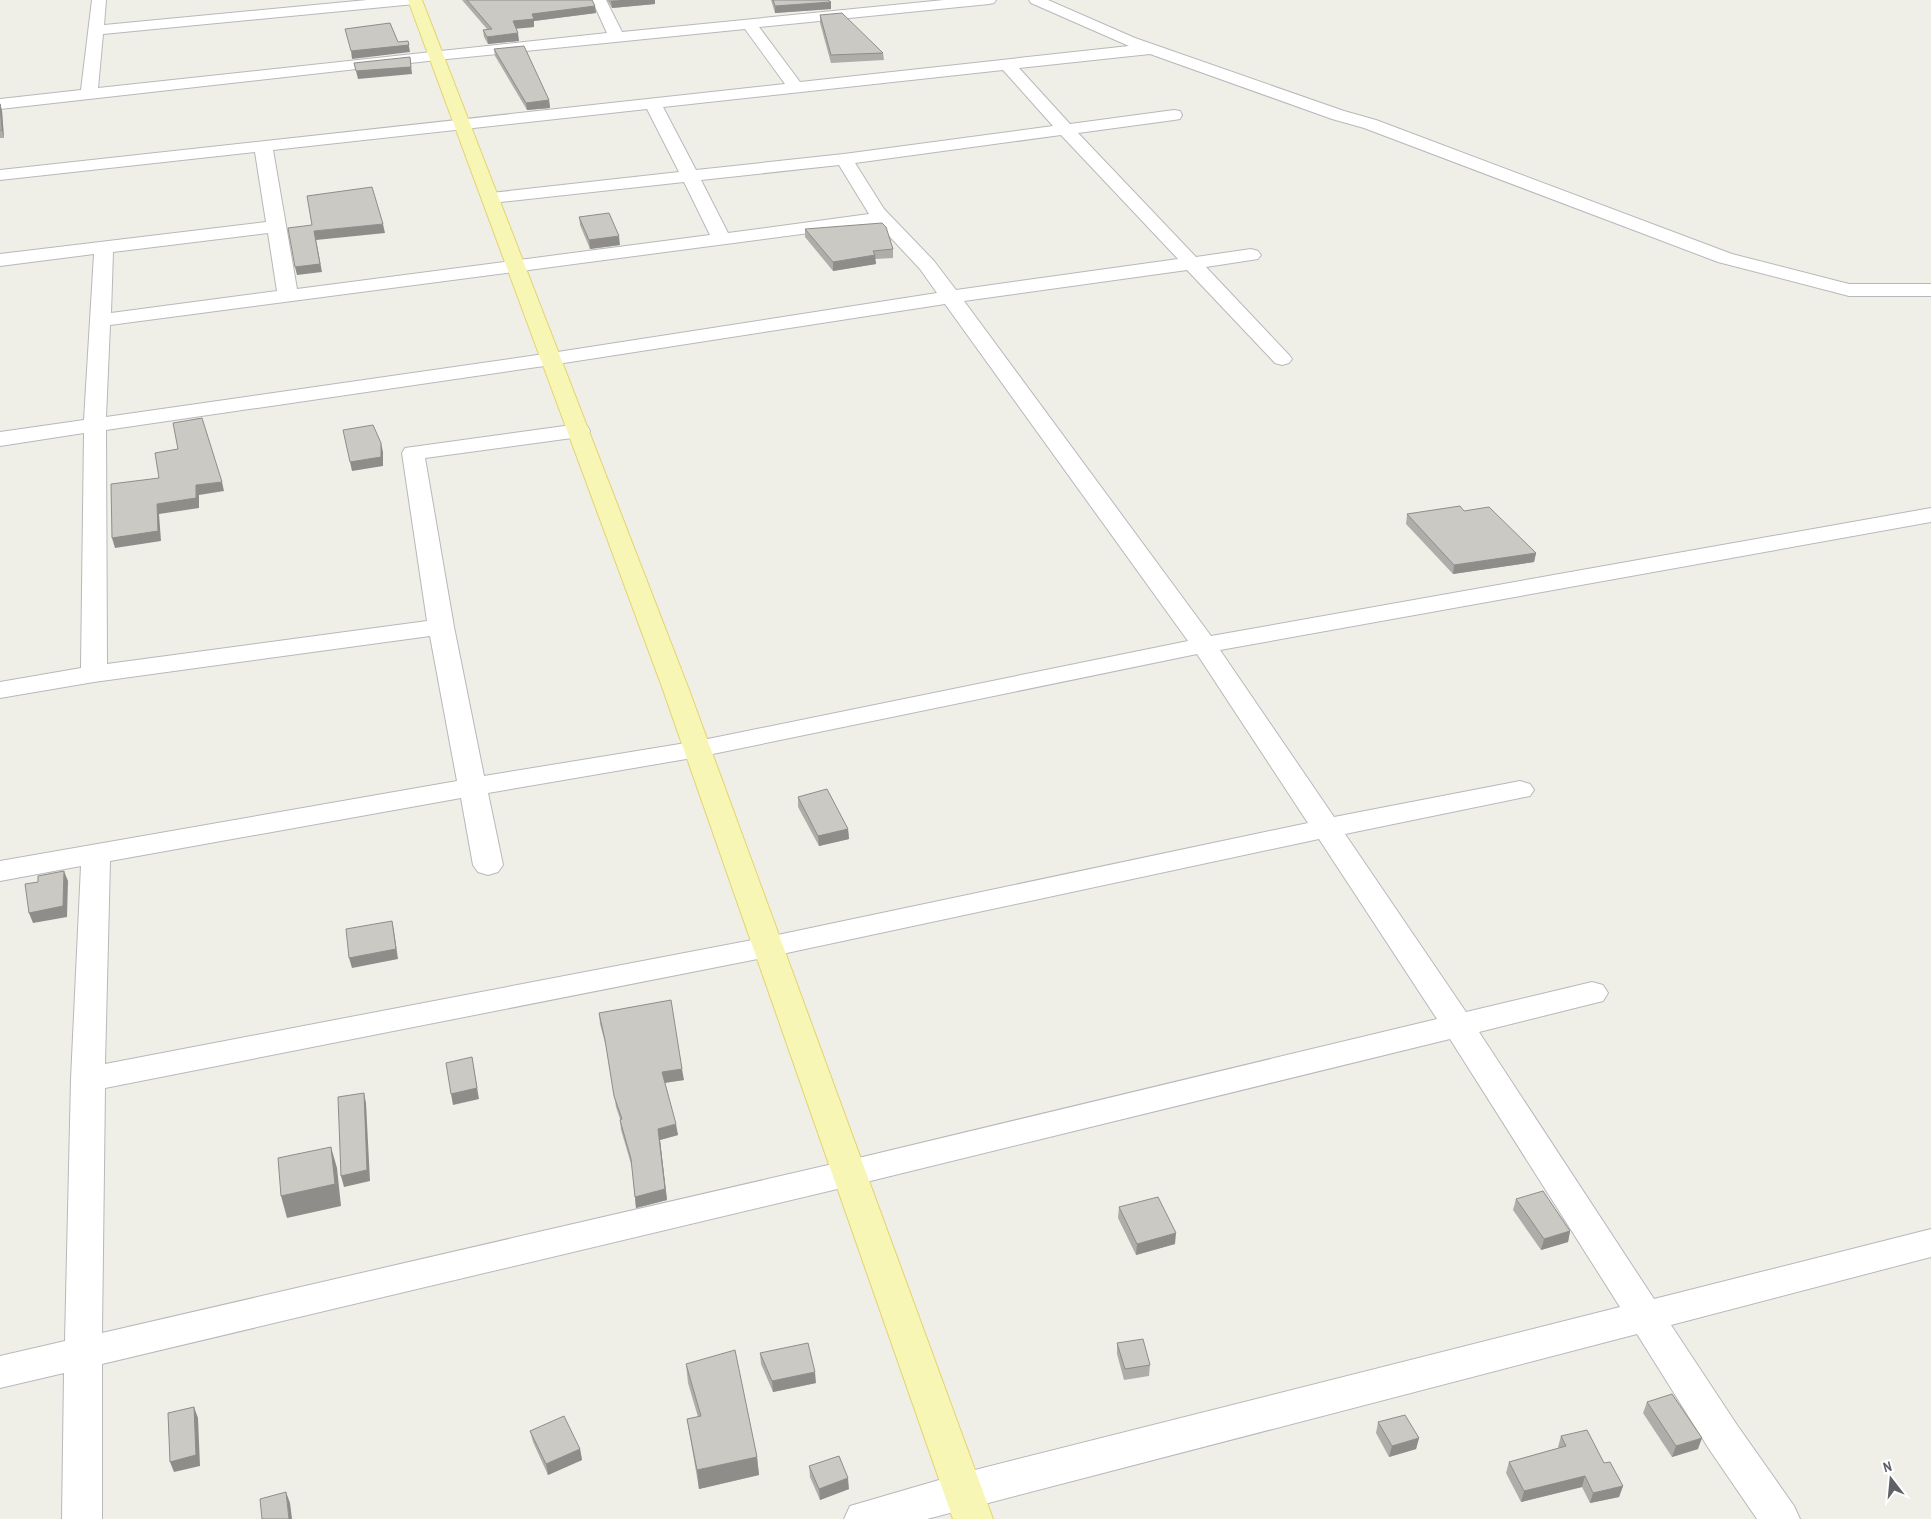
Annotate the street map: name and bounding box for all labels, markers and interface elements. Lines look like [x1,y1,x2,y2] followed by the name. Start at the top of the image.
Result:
[1866,1454,1916,1504] north arrow
[1881,1457,1894,1476] text: N

